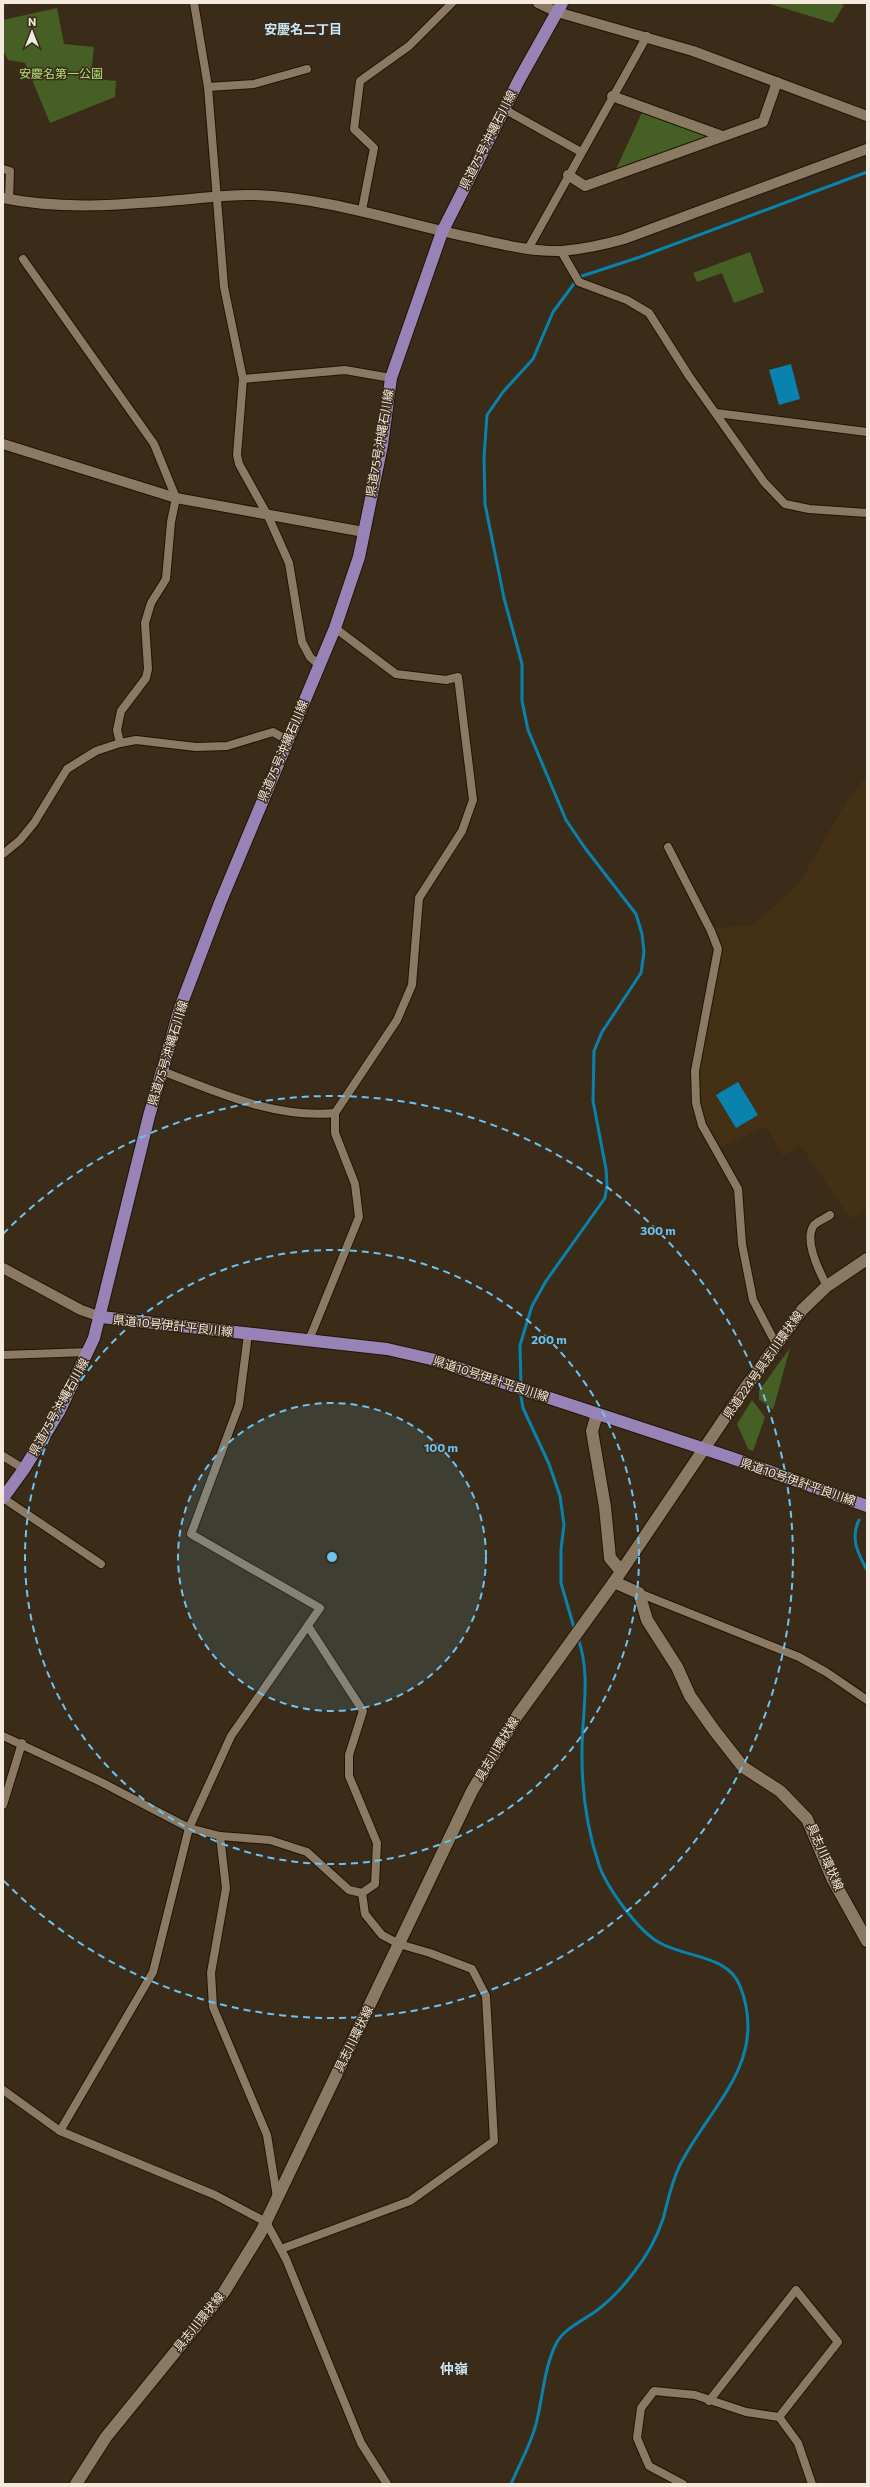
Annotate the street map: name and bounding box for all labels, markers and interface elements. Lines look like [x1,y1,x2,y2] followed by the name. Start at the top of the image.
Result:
[12,12,52,52] north arrow
[28,15,36,28] text: N
[264,21,342,37] district label: 安慶名二丁目
[19,66,103,80] park label: 安慶名第一公園
[456,88,518,191] street label: 県道75号沖縄石川線
[363,388,395,498] street label: 県道75号沖縄石川線
[254,698,310,804] street label: 県道75号沖縄石川線
[144,998,190,1107] street label: 県道75号沖縄石川線
[640,1223,676,1237] text: 300 m
[720,1308,805,1421] street label: 県道224号具志川環状線
[112,1312,234,1338] street label: 県道10号伊計平良川線
[531,1332,567,1346] text: 200 m
[432,1353,551,1403] street label: 県道10号伊計平良川線
[26,1355,91,1458] street label: 県道75号沖縄石川線
[424,1440,458,1454] text: 100 m
[739,1455,858,1507] street label: 県道10号伊計平良川線
[325,1550,339,1564] centre of rings
[472,1714,521,1783] street label: 具志川環状線
[805,1821,847,1892] street label: 具志川環状線
[331,2003,375,2074] street label: 具志川環状線
[170,2289,226,2354] street label: 具志川環状線
[440,2360,468,2377] district label: 仲嶺

